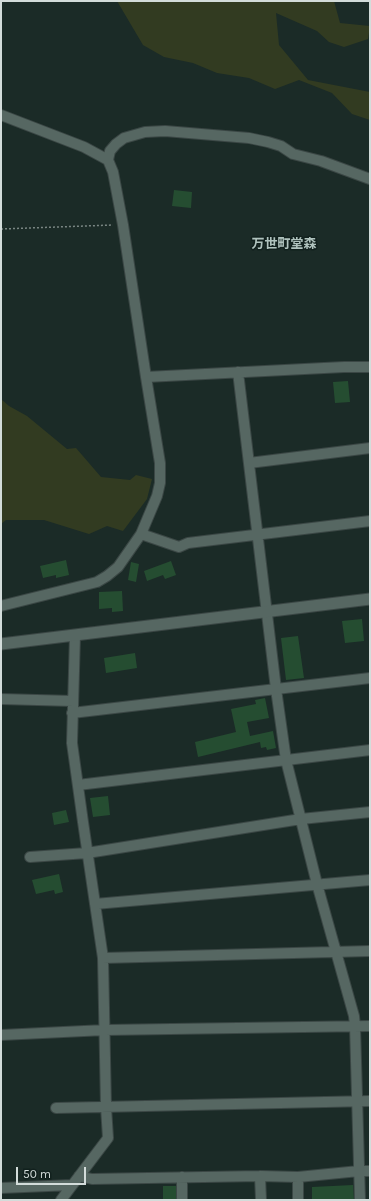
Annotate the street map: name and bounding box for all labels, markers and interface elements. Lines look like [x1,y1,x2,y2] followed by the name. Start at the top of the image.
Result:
[252,236,316,252] district label: 万世町堂森
[18,1159,88,1185] scale bar
[23,1167,51,1181] text: 50 m

